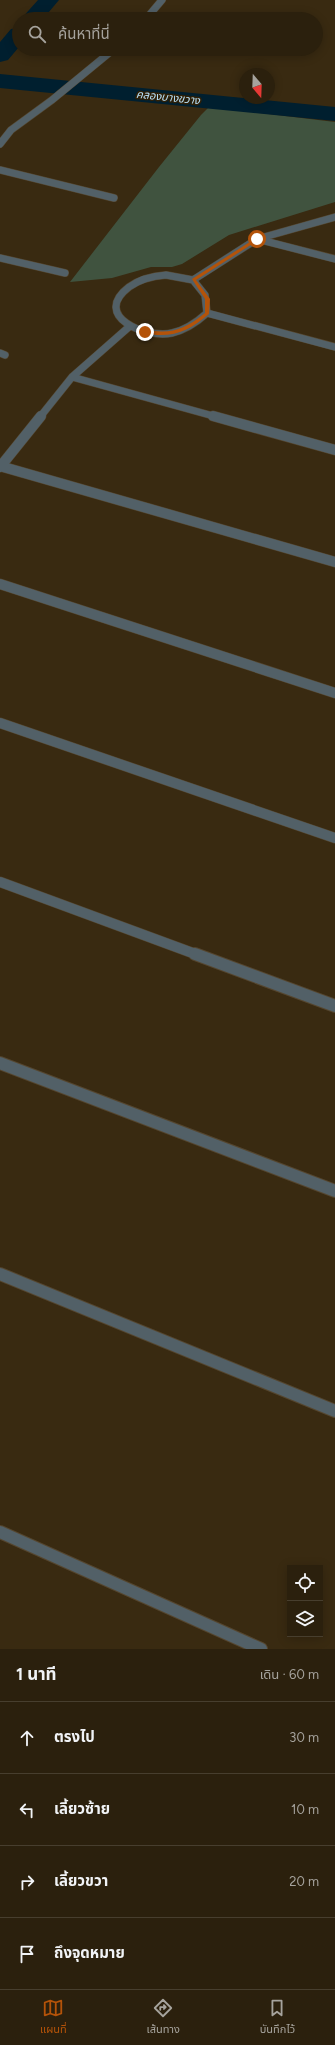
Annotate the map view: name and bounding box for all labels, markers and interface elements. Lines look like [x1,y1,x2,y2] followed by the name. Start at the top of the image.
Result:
[12,12,323,56] search box
[26,23,48,45] icon: search
[58,25,110,43] text: ค้นหาที่นี่
[239,68,275,104] north arrow
[135,88,202,107] water label: คลองบางขวาง
[248,230,266,248] route start
[136,323,154,341] route end
[287,1565,323,1637] map controls
[287,1565,323,1601] button: locate
[287,1601,323,1637] button: layers
[16,1664,57,1684] text: 1 นาที
[260,1667,319,1682] text: เดิน · 60 m
[16,1727,38,1749] icon: ahead
[54,1728,95,1746] text: ตรงไป
[289,1730,319,1745] text: 30 m
[16,1799,38,1821] icon: left
[54,1800,110,1818] text: เลี้ยวซ้าย
[291,1802,319,1817] text: 10 m
[16,1871,38,1893] icon: right
[54,1872,108,1890] text: เลี้ยวขวา
[289,1874,319,1889] text: 20 m
[16,1943,38,1965] icon: arrive
[54,1944,125,1962] text: ถึงจุดหมาย
[40,1997,67,2038] tab: แผนที่
[147,1997,180,2038] tab: เส้นทาง
[260,1997,295,2038] tab: บันทึกไว้

